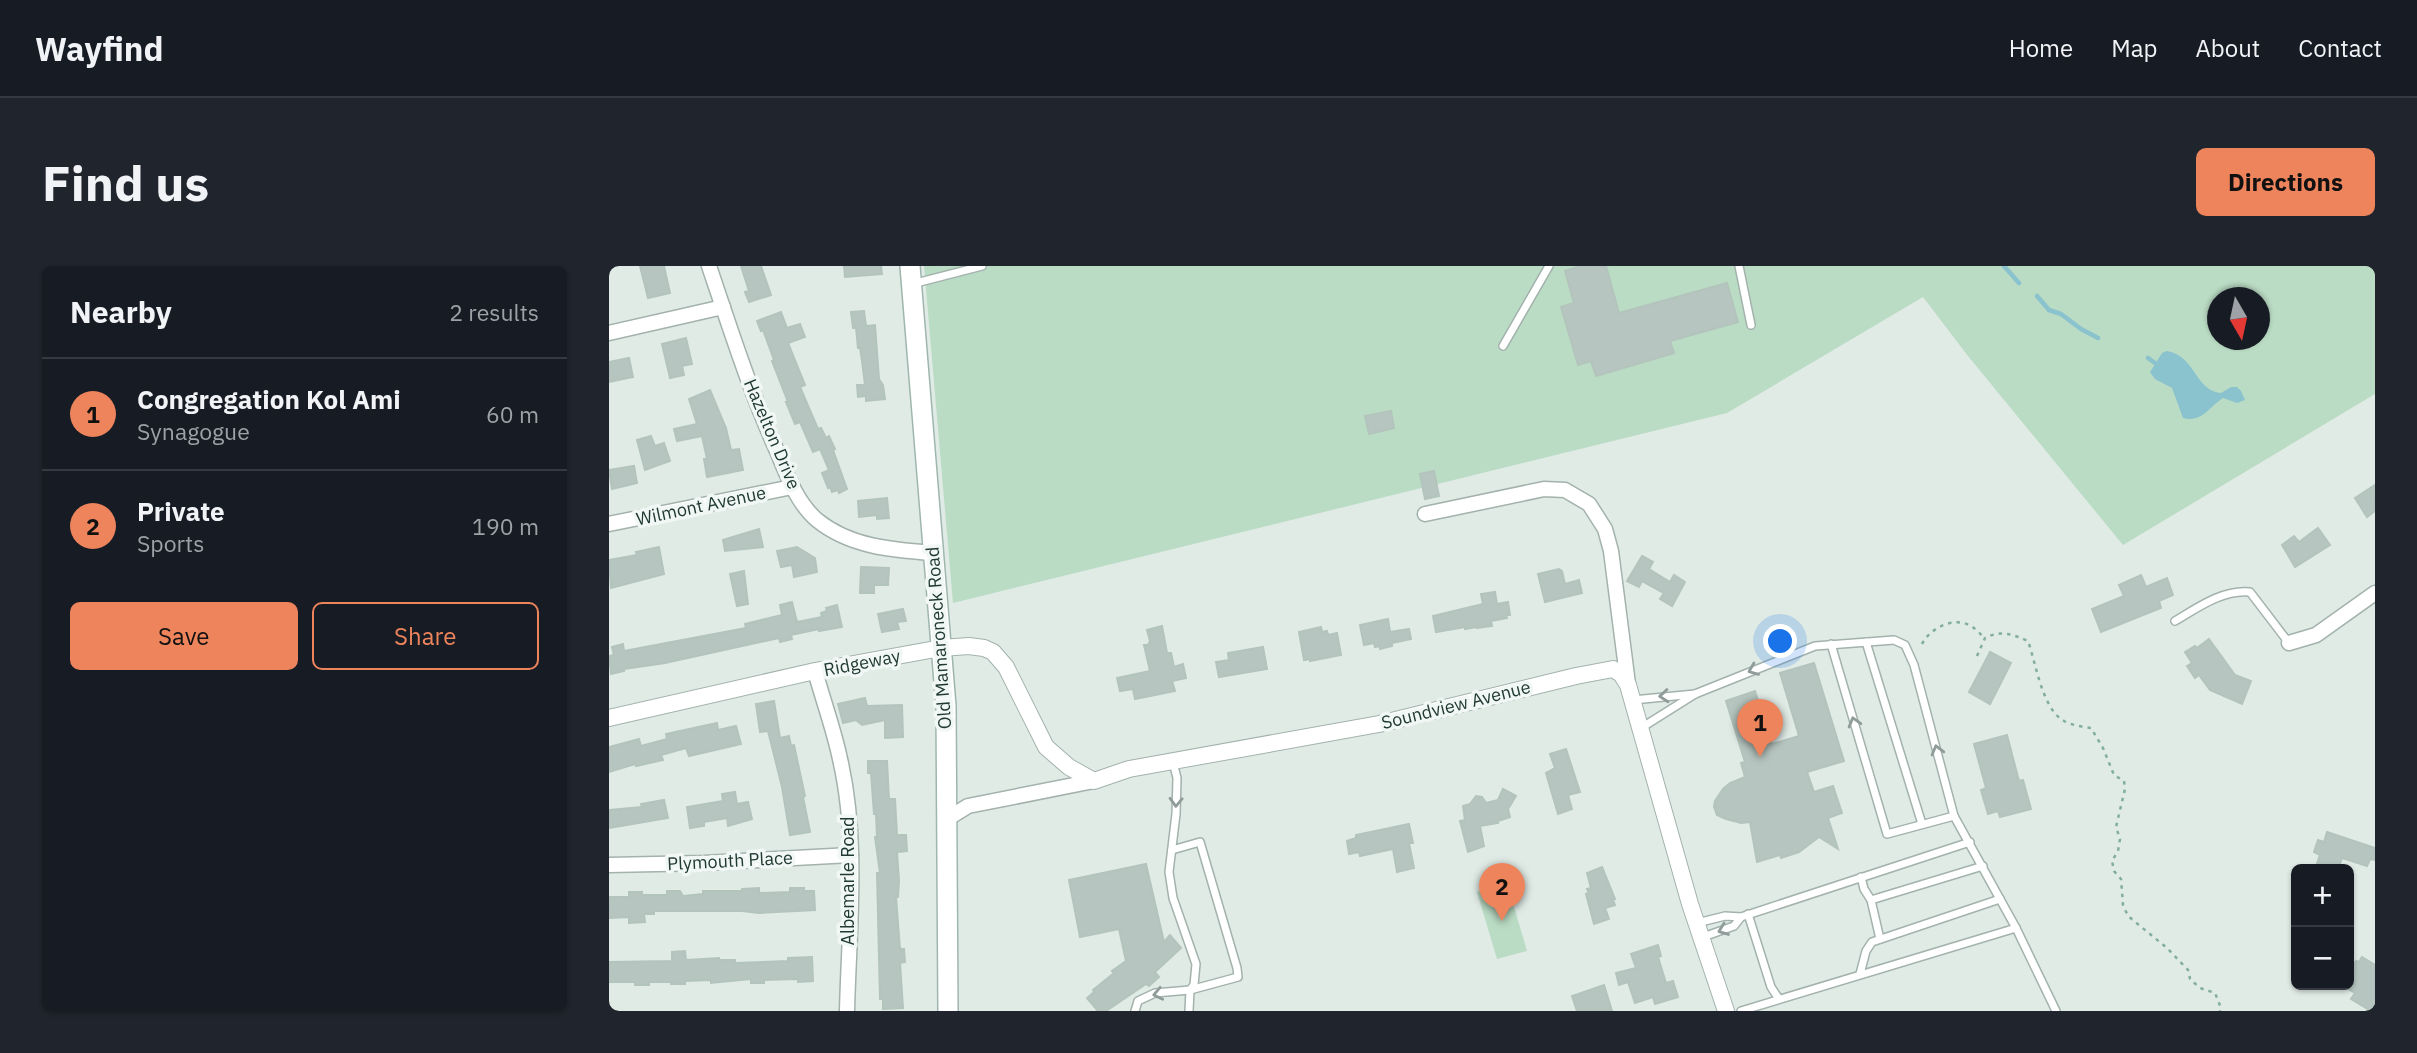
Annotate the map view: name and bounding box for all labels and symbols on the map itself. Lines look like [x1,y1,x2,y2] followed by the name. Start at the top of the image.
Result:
[2207,287,2270,350] north arrow
[739,375,806,493] street label: Hazelton Drive
[634,481,768,530] street label: Wilmont Avenue
[921,546,956,730] street label: Old Mamaroneck Road
[1763,624,1797,658] your location
[822,644,902,681] street label: Ridgeway
[1748,662,1760,676] one-way arrow
[1379,675,1533,734] street label: Soundview Avenue
[1658,688,1669,703] one-way arrow
[1737,699,1783,757] pin: 1
[1847,716,1862,728] one-way arrow
[1931,744,1945,756] one-way arrow
[1169,797,1184,808] one-way arrow
[836,816,859,946] street label: Albemarle Road
[667,846,793,875] street label: Plymouth Place
[1479,863,1525,921] pin: 2
[1718,921,1730,935] one-way arrow
[1153,986,1165,1001] one-way arrow

